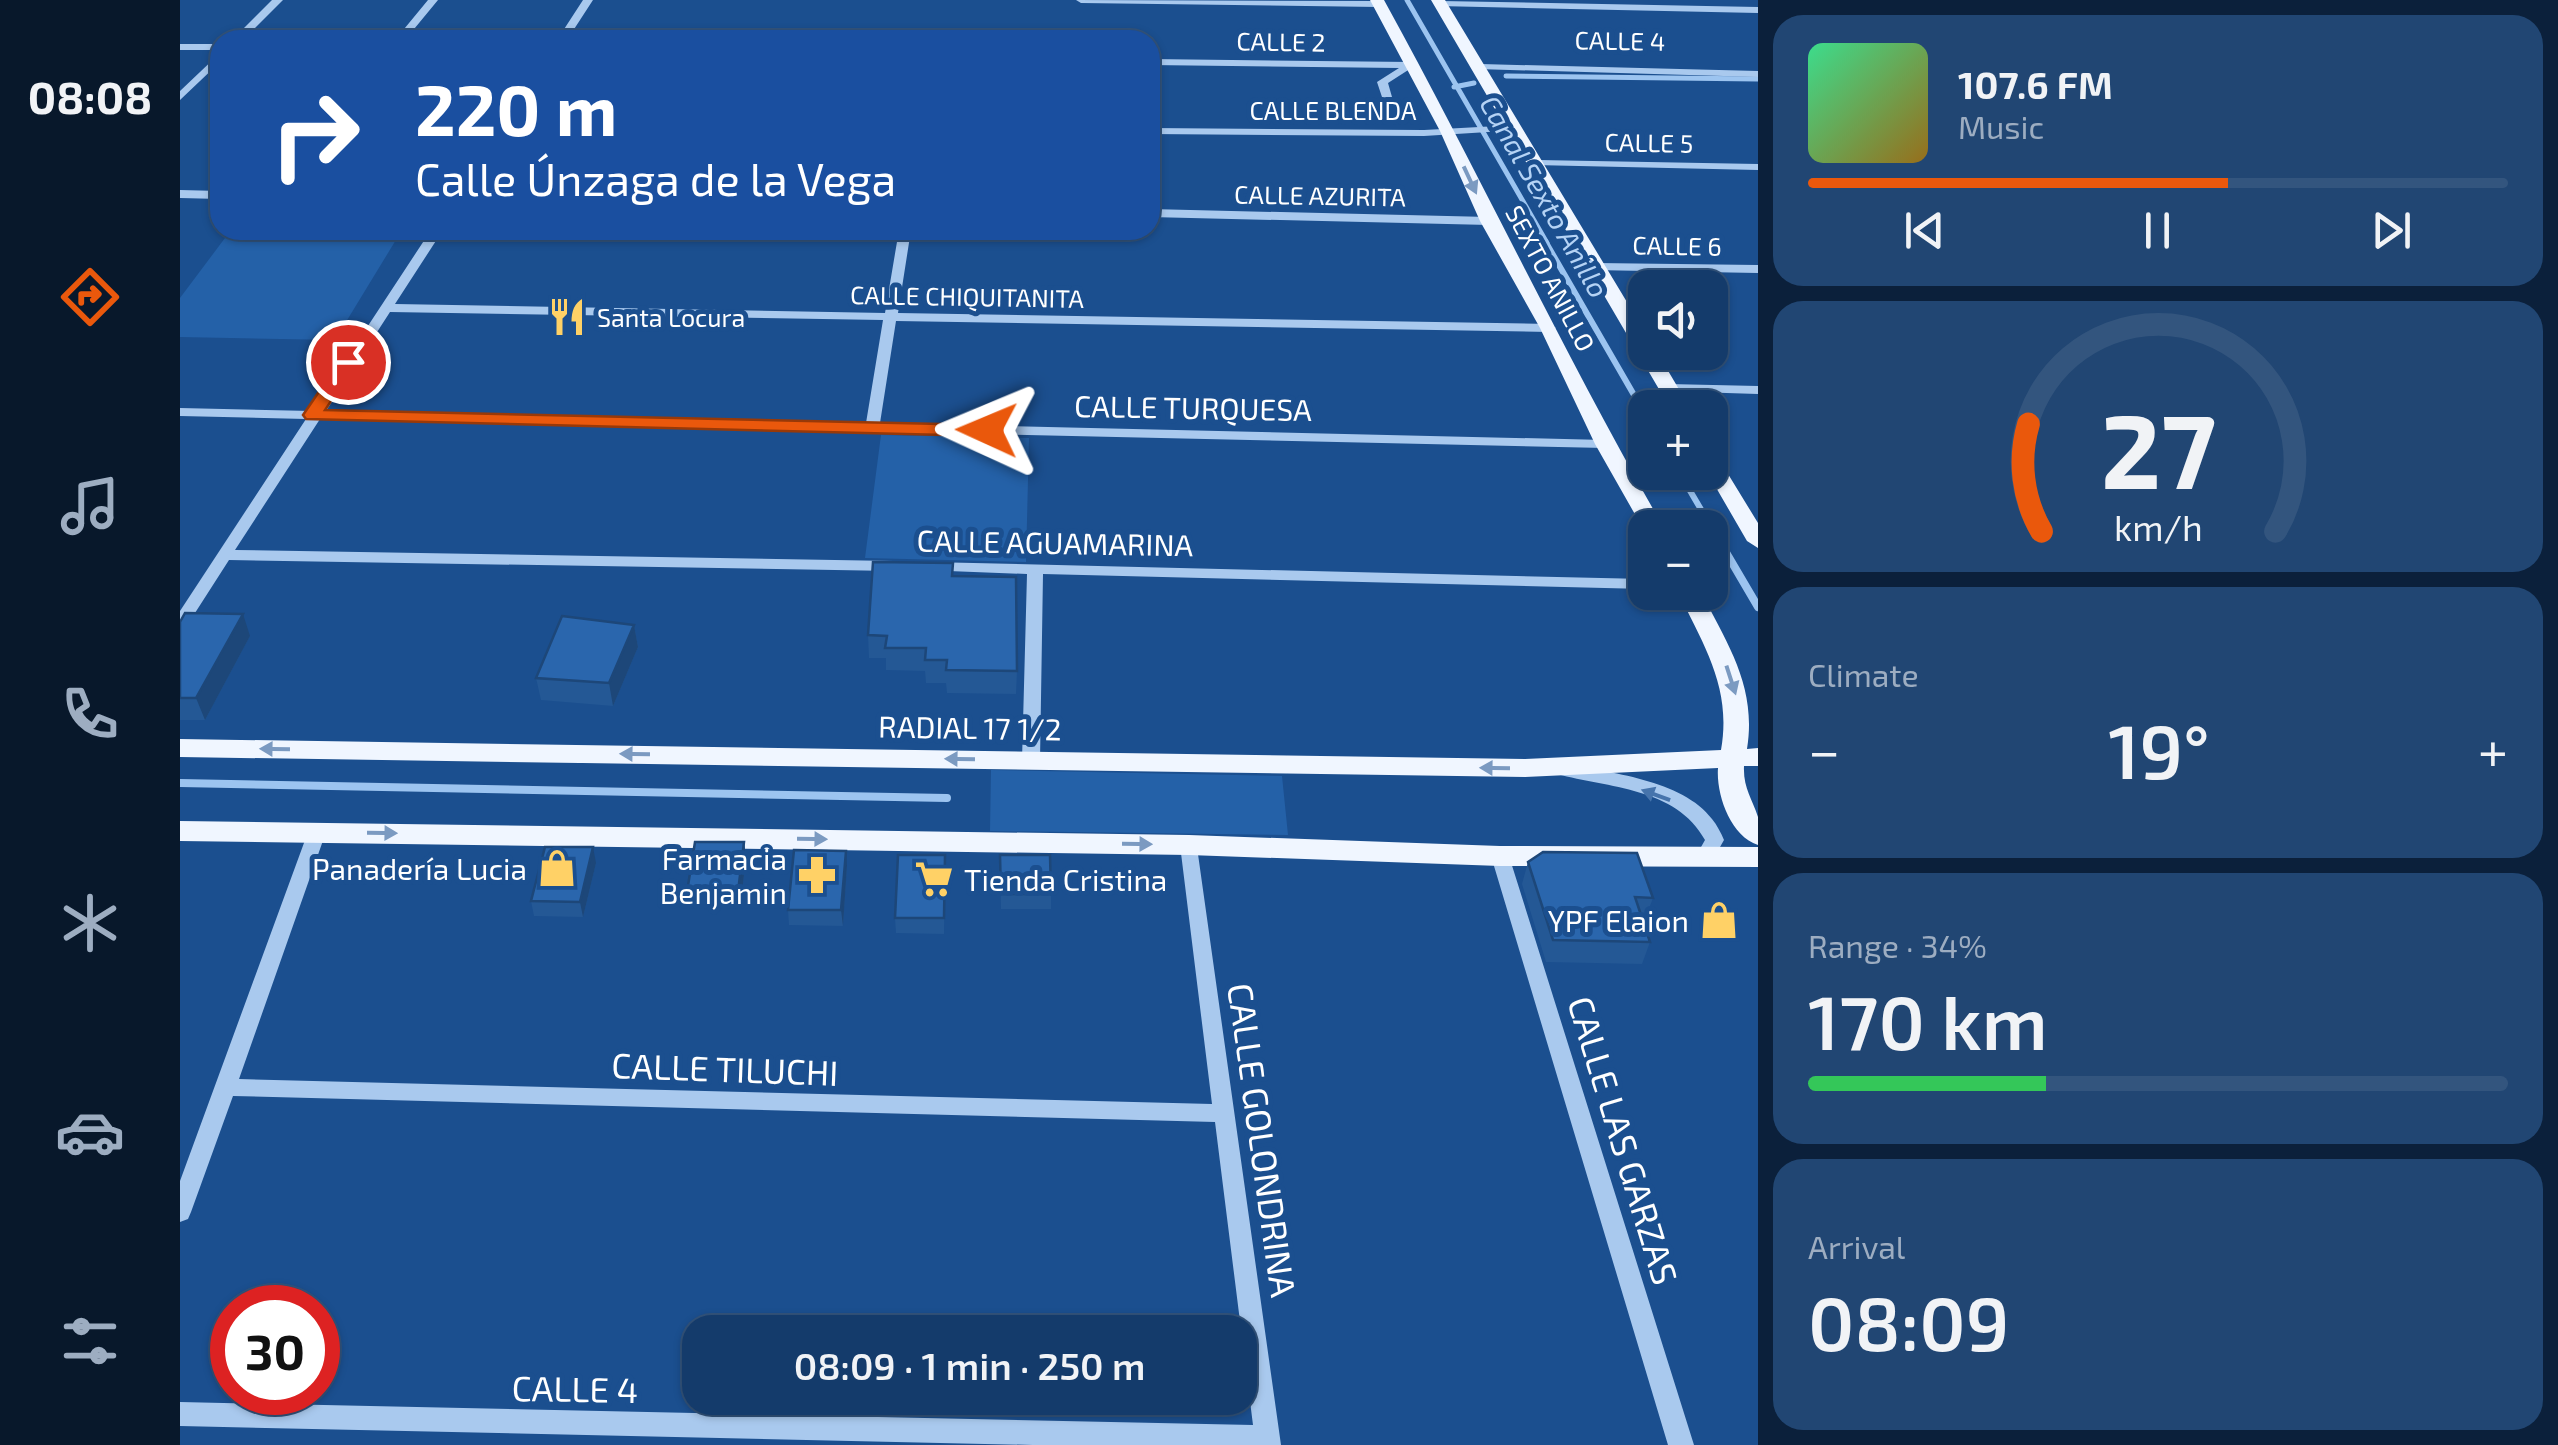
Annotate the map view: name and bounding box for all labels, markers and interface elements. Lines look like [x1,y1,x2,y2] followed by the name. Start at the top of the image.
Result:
[1575,24,1665,56] street label: CALLE 4
[1236,25,1326,57] street label: CALLE 2
[1958,61,2113,107] text: 107.6 FM
[415,66,617,150] text: 220 m
[28,69,152,123] text: 08:08
[250,70,380,200] icon: right
[1473,89,1617,303] water label: Canal Sexto Anillo
[1249,95,1417,125] street label: CALLE BLENDA
[1958,107,2044,145] text: Music
[1605,126,1693,158] street label: CALLE 5
[415,151,896,205] text: Calle Únzaga de la Vega
[1462,165,1478,194] one-way arrow
[1234,179,1406,212] street label: CALLE AZURITA
[1500,200,1602,356] street label: SEXTO ANILLO
[1897,203,1952,258] icon: previous
[2130,203,2185,258] icon: pause
[2364,203,2419,258] icon: next
[1632,229,1722,261] street label: CALLE 6
[55,262,125,332] icon: directions
[1628,270,1728,610] map controls
[1628,270,1728,370] button: sound
[850,279,1085,313] street label: CALLE CHIQUITANITA
[546,296,588,338] restaurant icon: Santa Locura
[597,302,745,332] place label: Santa Locura
[306,320,391,405] pin
[321,335,376,390] icon: arrive
[935,378,1039,482] position arrow
[2100,385,2216,510] text: 27
[1074,387,1312,427] street label: CALLE TURQUESA
[1628,390,1728,490] button: +
[55,471,125,541] icon: music
[2114,505,2202,548] text: km/h
[1628,510,1728,610] button: −
[916,522,1194,562] street label: CALLE AGUAMARINA
[1808,655,1919,693] text: Climate
[1724,666,1739,696] one-way arrow
[55,679,125,749] icon: phone
[2108,704,2210,794] text: 19°
[878,707,1062,747] street label: RADIAL 17 1/2
[1808,716,1840,782] text: −
[2478,716,2508,782] text: +
[258,741,290,757] one-way arrow
[618,746,650,762] one-way arrow
[943,751,975,767] one-way arrow
[1478,759,1510,775] one-way arrow
[1641,787,1671,802] one-way arrow
[367,825,399,841] one-way arrow
[797,831,829,847] one-way arrow
[1122,836,1154,852] one-way arrow
[660,840,787,910] place label: Farmacia Benjamin
[536,847,578,889] shop icon: Panadería Lucia
[312,850,527,886] place label: Panadería Lucia
[796,854,838,896] pharmacy icon: Farmacia Benjamin
[913,858,955,900] supermarket icon: Tienda Cristina
[964,861,1167,897] place label: Tienda Cristina
[55,888,125,958] icon: climate
[1698,899,1740,941] shop icon: YPF Elaion
[1548,902,1689,938] place label: YPF Elaion
[1808,926,1987,964] text: Range · 34%
[1808,975,2048,1065] text: 170 km
[1220,980,1306,1300] street label: CALLE GOLONDRINA
[1560,991,1688,1289] street label: CALLE LAS GARZAS
[611,1043,839,1093] street label: CALLE TILUCHI
[55,1097,125,1167] icon: car
[1808,1227,1905,1265] text: Arrival
[1808,1276,2009,1366] text: 08:09
[210,1285,340,1415] speed limit sign: 30
[55,1306,125,1376] icon: filters
[794,1342,1145,1388] text: 08:09 · 1 min · 250 m
[511,1366,639,1410] street label: CALLE 4

